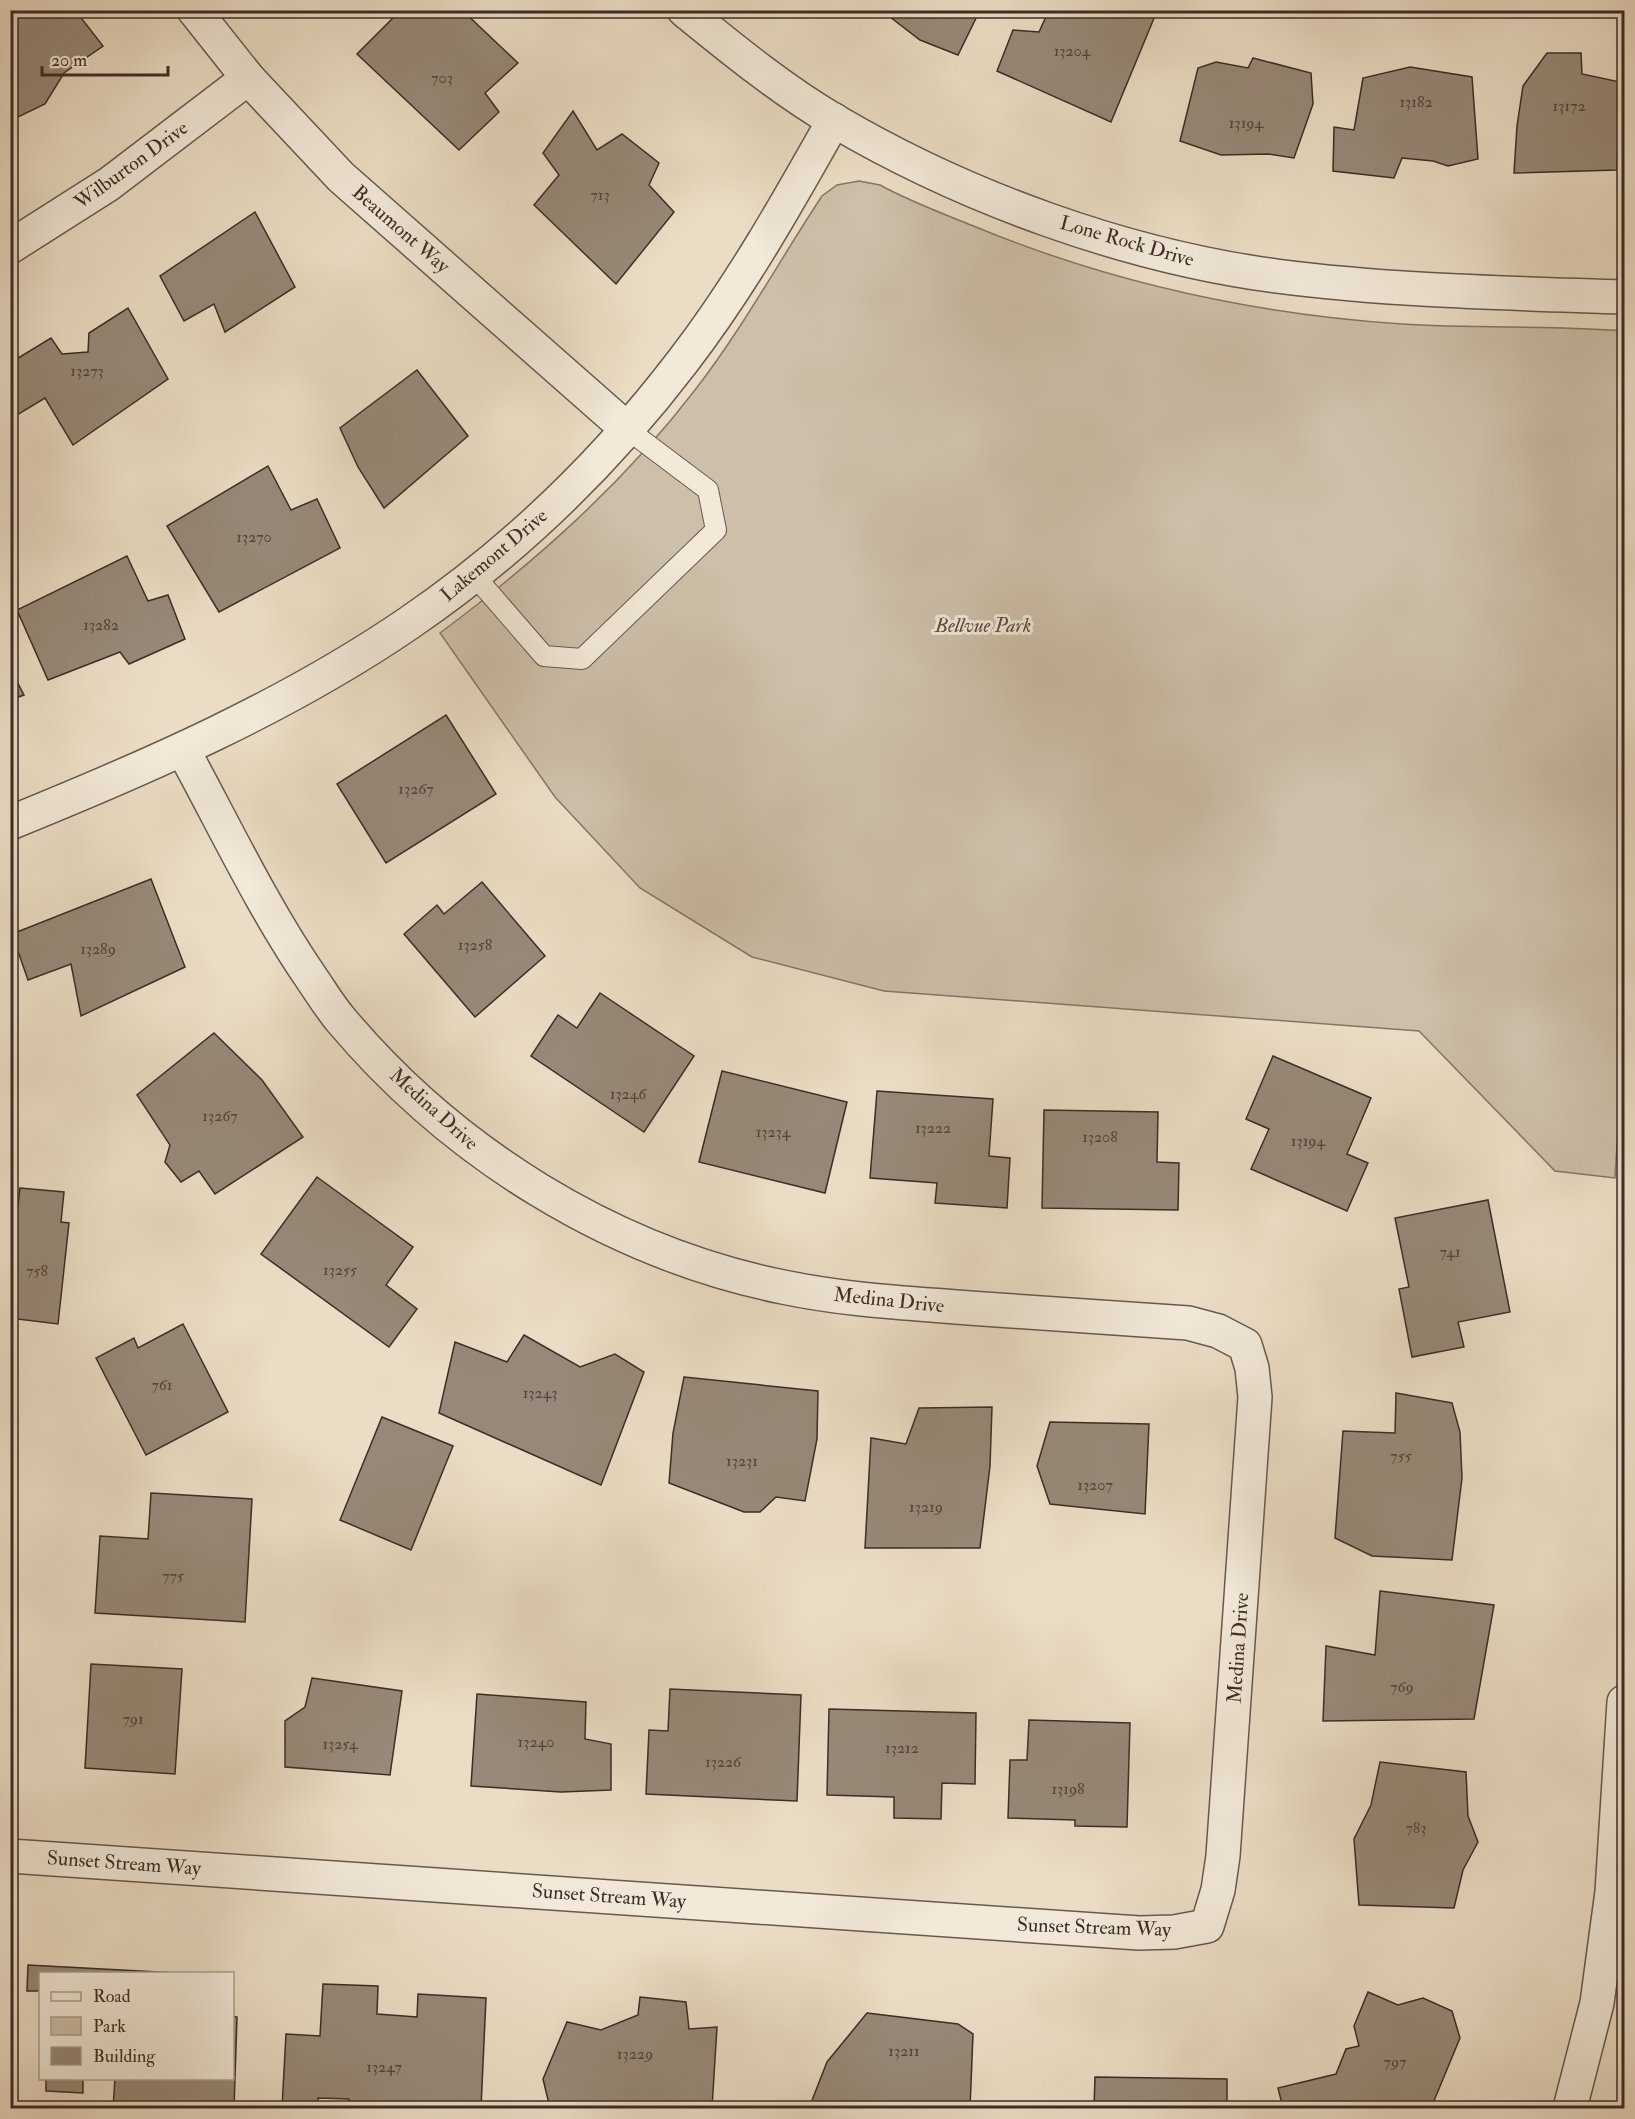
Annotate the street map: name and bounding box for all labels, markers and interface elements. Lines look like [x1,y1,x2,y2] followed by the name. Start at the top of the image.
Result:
[42,39,168,77] scale bar
[1054,41,1092,61] house number: 13204
[51,49,87,72] text: 20 m
[431,68,453,88] house number: 703
[1399,92,1433,112] house number: 13182
[1552,96,1586,116] house number: 13172
[1229,113,1265,133] house number: 13194
[68,115,193,215] street label: Wilburton Drive
[347,180,456,279] street label: Beaumont Way
[590,185,610,205] house number: 713
[1057,210,1197,272] street label: Lone Rock Drive
[70,361,104,381] house number: 13273
[435,503,553,607] street label: Lakemont Drive
[236,527,272,547] house number: 13270
[934,613,1031,638] park label: Bellvue Park
[83,615,119,635] house number: 13282
[398,779,434,799] house number: 13267
[458,935,493,955] house number: 13258
[80,939,116,959] house number: 13289
[384,1063,484,1155] street label: Medina Drive
[610,1084,647,1104] house number: 13246
[202,1106,238,1126] house number: 13267
[915,1118,951,1138] house number: 13222
[756,1122,792,1142] house number: 13234
[1082,1127,1118,1147] house number: 13208
[1291,1131,1327,1151] house number: 13194
[1439,1242,1461,1262] house number: 741
[323,1260,357,1280] house number: 13255
[26,1261,48,1281] house number: 758
[832,1282,946,1318] street label: Medina Drive
[151,1375,173,1395] house number: 761
[523,1383,557,1403] house number: 13243
[1390,1446,1412,1466] house number: 755
[726,1451,758,1471] house number: 13231
[1077,1475,1113,1495] house number: 13207
[909,1497,943,1517] house number: 13219
[162,1566,184,1586] house number: 775
[1222,1592,1254,1704] street label: Medina Drive
[1390,1677,1414,1697] house number: 769
[122,1709,144,1729] house number: 791
[518,1732,554,1752] house number: 13240
[322,1734,359,1754] house number: 13254
[885,1738,919,1758] house number: 13212
[705,1752,742,1772] house number: 13226
[1051,1779,1085,1799] house number: 13198
[1406,1818,1427,1838] house number: 783
[46,1845,203,1881] street label: Sunset Stream Way
[531,1878,688,1914] street label: Sunset Stream Way
[1016,1912,1173,1942] street label: Sunset Stream Way
[39,1972,234,2080] legend
[93,1985,131,2008] text: Road
[93,2015,126,2038] text: Park
[888,2041,920,2061] house number: 13211
[617,2044,653,2064] house number: 13229
[93,2045,156,2068] text: Building
[1384,2052,1407,2072] house number: 797
[366,2057,402,2077] house number: 13247

